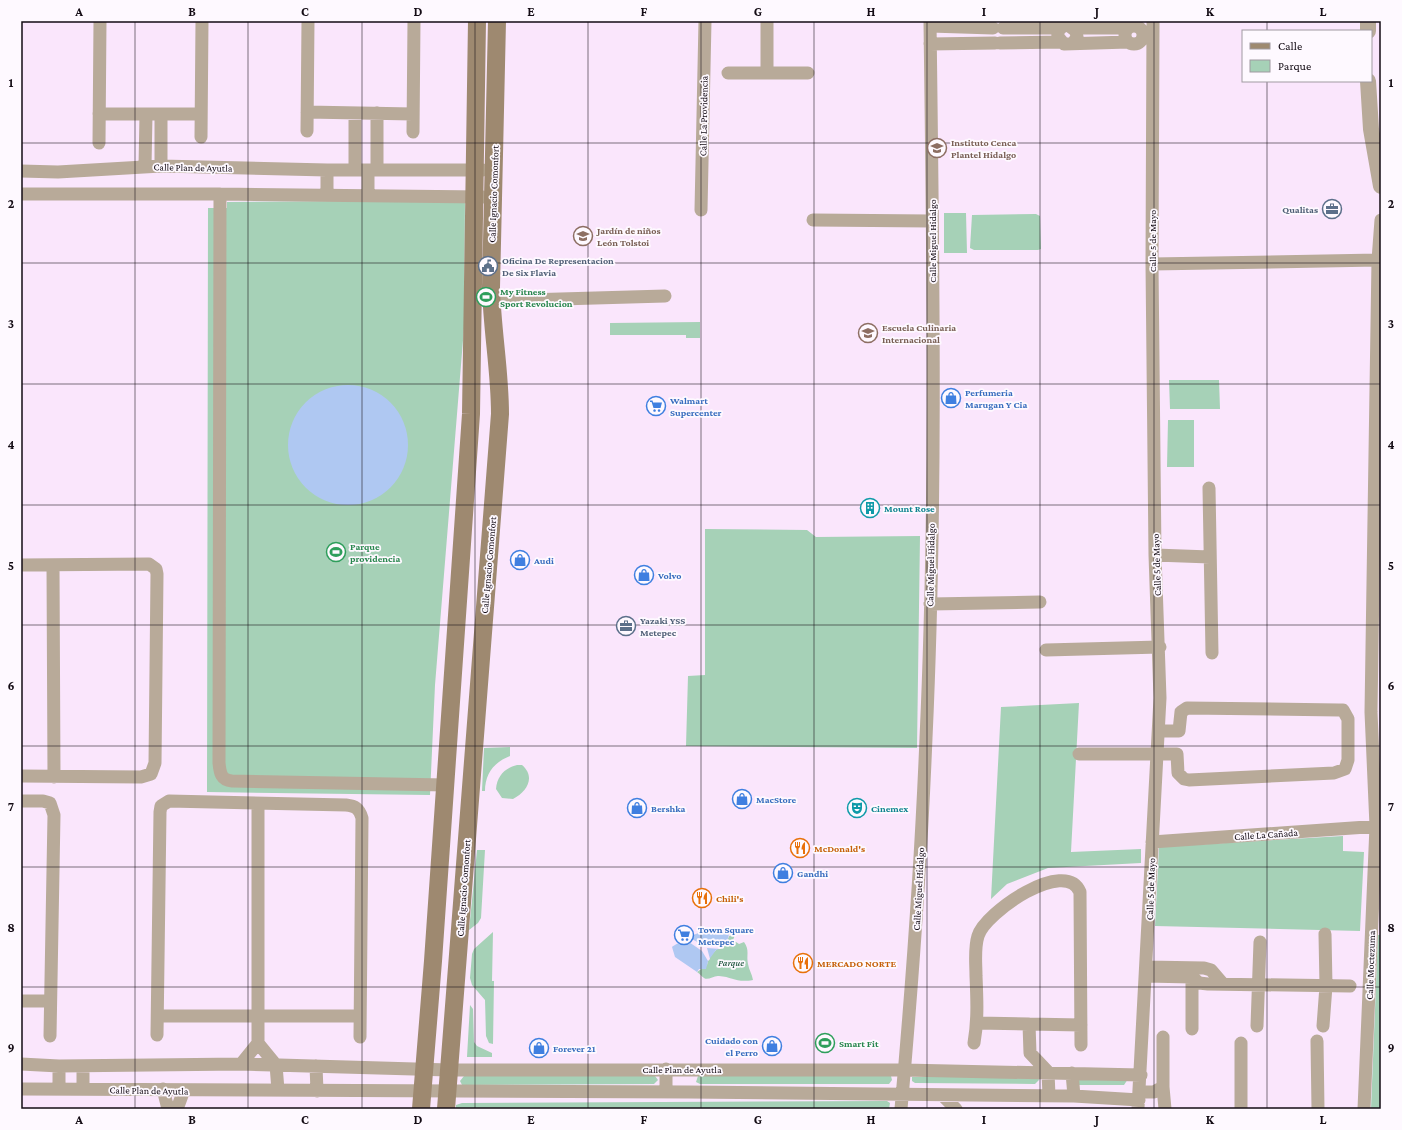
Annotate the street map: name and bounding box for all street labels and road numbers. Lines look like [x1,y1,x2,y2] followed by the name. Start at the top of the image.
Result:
[697,75,710,156] street label: Calle La Providencia
[486,144,501,243] street label: Calle Ignacio Comonfort
[153,161,233,174] street label: Calle Plan de Ayutla
[927,199,938,283] street label: Calle Miguel Hidalgo
[1147,210,1158,272] street label: Calle 5 de Mayo
[479,515,498,614] street label: Calle Ignacio Comonfort
[924,523,937,607] street label: Calle Miguel Hidalgo
[1150,534,1163,596] street label: Calle 5 de Mayo
[1234,827,1299,842] street label: Calle La Cañada
[455,838,472,937] street label: Calle Ignacio Comonfort
[911,847,926,931] street label: Calle Miguel Hidalgo
[1144,858,1157,920] street label: Calle 5 de Mayo
[1364,930,1377,1000] street label: Calle Moctezuma
[642,1064,722,1075] street label: Calle Plan de Ayutla
[109,1084,189,1097] street label: Calle Plan de Ayutla

